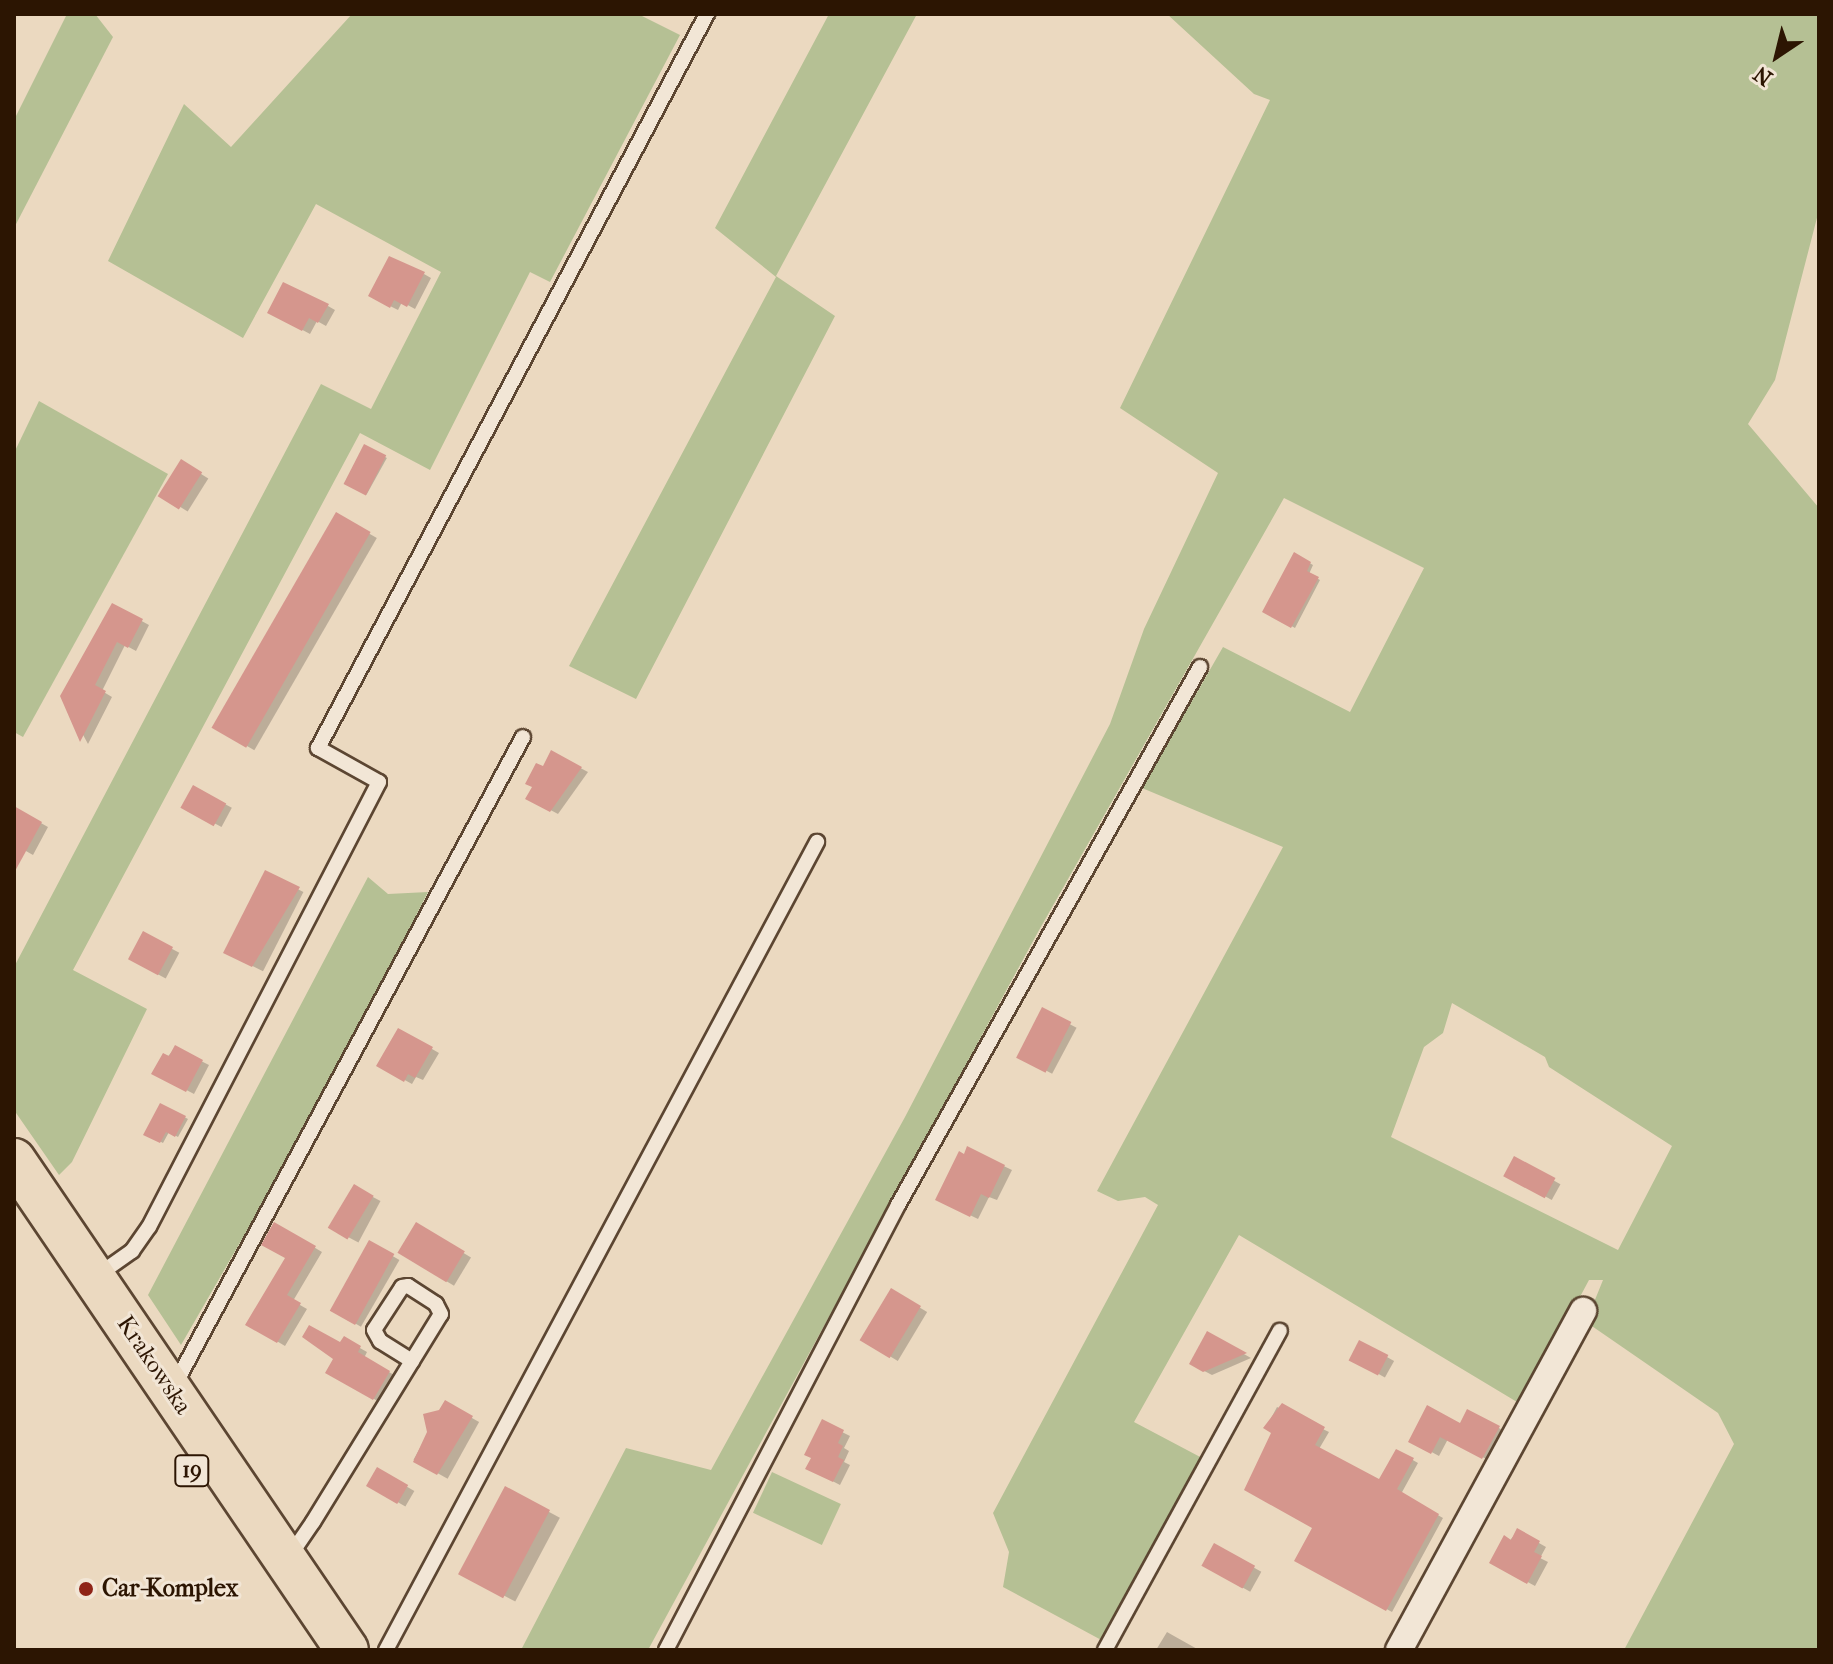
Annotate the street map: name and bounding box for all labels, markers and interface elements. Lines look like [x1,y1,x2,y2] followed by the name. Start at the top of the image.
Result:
[1737,16,1817,96] north arrow
[1749,60,1778,91] text: N
[111,1310,197,1420] street label: Krakowska
[174,1453,210,1489] road number: 19
[102,1575,238,1603] place label: Car-Komplex
[77,1580,95,1598] marker: Car-Komplex

